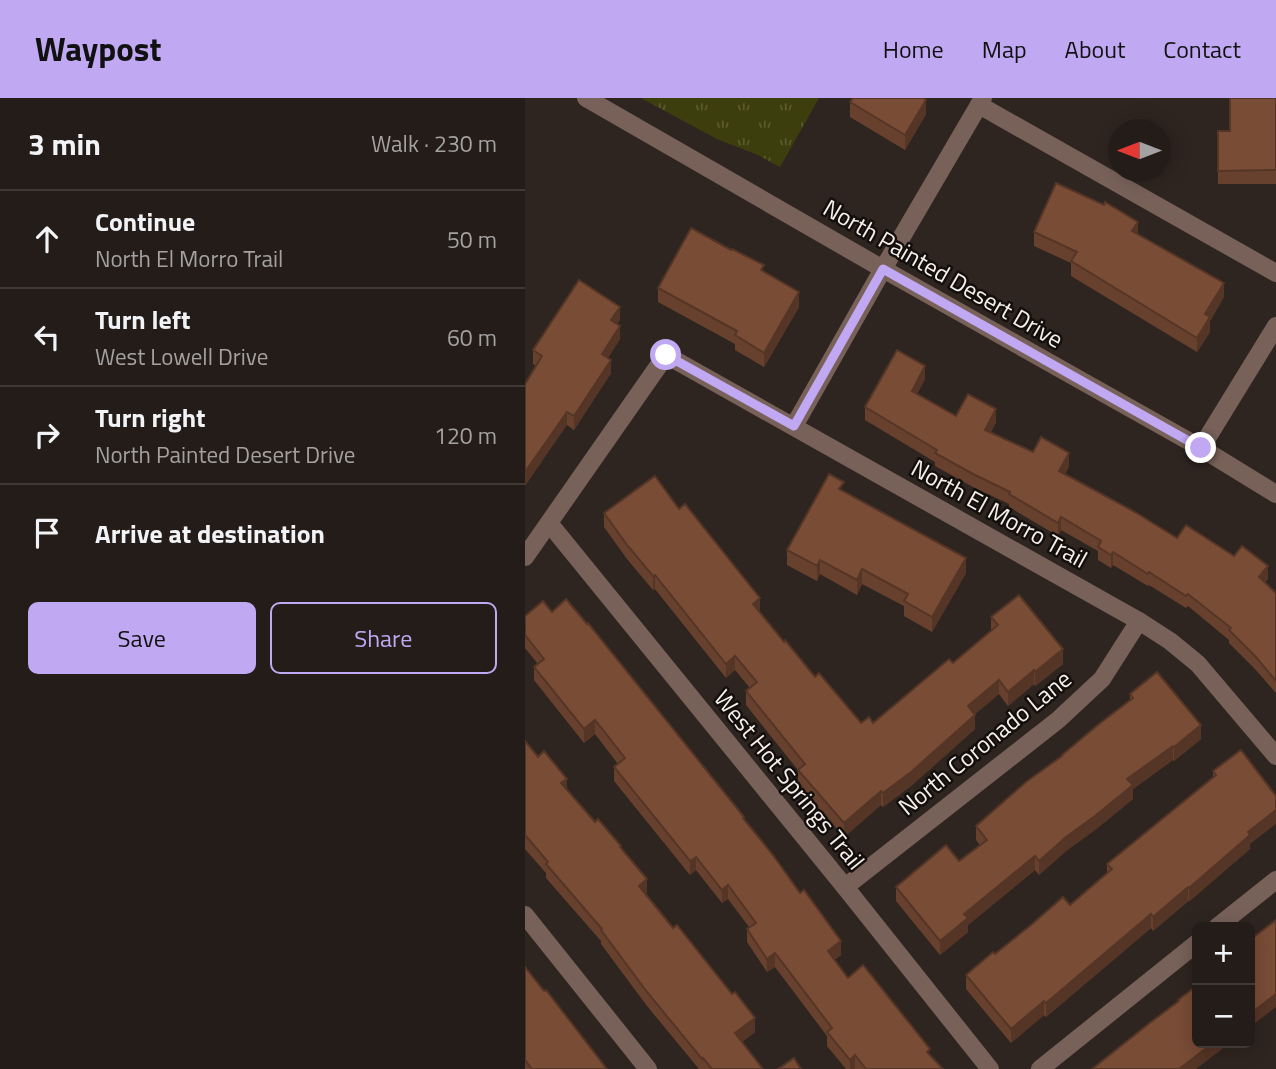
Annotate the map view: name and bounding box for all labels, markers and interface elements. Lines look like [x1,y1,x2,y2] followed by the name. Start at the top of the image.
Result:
[35,24,161,74] text: Waypost
[883,31,944,67] text: Home
[982,31,1027,67] text: Map
[1065,31,1125,67] text: About
[1163,31,1241,67] text: Contact
[1108,119,1171,182] north arrow
[28,121,101,167] text: 3 min
[371,126,497,161] text: Walk · 230 m
[817,190,1070,357] street label: North Painted Desert Drive
[95,202,195,241] text: Continue
[28,220,66,258] icon: ahead
[447,222,497,257] text: 50 m
[95,241,283,276] text: North El Morro Trail
[95,300,190,339] text: Turn left
[28,318,66,356] icon: left
[447,320,497,355] text: 60 m
[95,339,268,374] text: West Lowell Drive
[650,339,681,370] route start
[95,398,206,437] text: Turn right
[28,416,66,454] icon: right
[434,418,497,453] text: 120 m
[1185,432,1216,463] route end
[95,437,355,472] text: North Painted Desert Drive
[905,450,1094,577] street label: North El Morro Trail
[28,514,66,552] icon: arrive
[95,514,325,553] text: Arrive at destination
[28,602,256,674] button: Save
[270,602,497,674] button: Share
[890,661,1079,824] street label: North Coronado Lane
[706,682,874,877] street label: West Hot Springs Trail
[1192,922,1255,1048] map controls
[1192,922,1255,985] button: +
[1192,985,1255,1048] button: −

